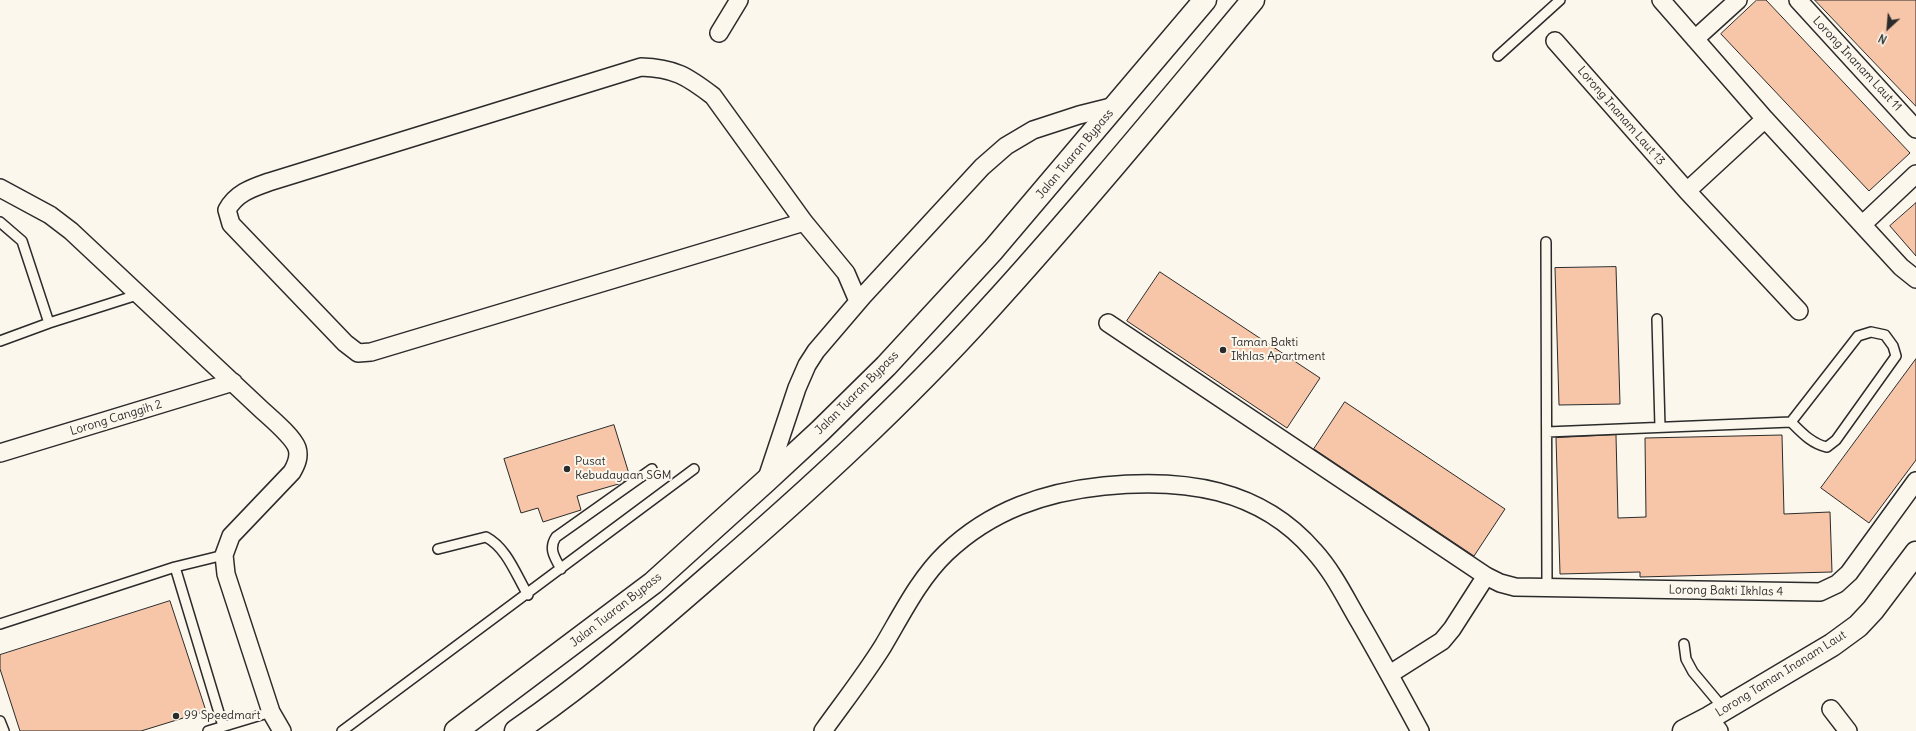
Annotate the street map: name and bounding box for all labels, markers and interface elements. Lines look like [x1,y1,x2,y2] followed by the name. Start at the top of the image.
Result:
[1868,8,1908,48] north arrow
[1809,14,1905,114] street label: Lorong Inanam Laut 11
[1876,31,1889,47] text: N
[1574,64,1668,168] street label: Lorong Inanam Laut 13
[1033,106,1117,202] street label: Jalan Tuaran Bypass
[1231,336,1325,364] place label: Taman Bakti Ikhlas Apartment
[1218,345,1228,355] marker: Taman Bakti Ikhlas Apartment
[812,348,902,438] street label: Jalan Tuaran Bypass
[68,397,164,439] street label: Lorong Canggih 2
[575,455,671,483] place label: Pusat Kebudayaan SGM
[562,464,572,474] marker: Pusat Kebudayaan SGM
[567,570,665,650] street label: Jalan Tuaran Bypass
[1669,583,1783,599] street label: Lorong Bakti Ikhlas 4
[1713,628,1849,720] street label: Lorong Taman Inanam Laut
[184,709,260,723] place label: 99 Speedmart
[171,711,181,721] marker: 99 Speedmart

